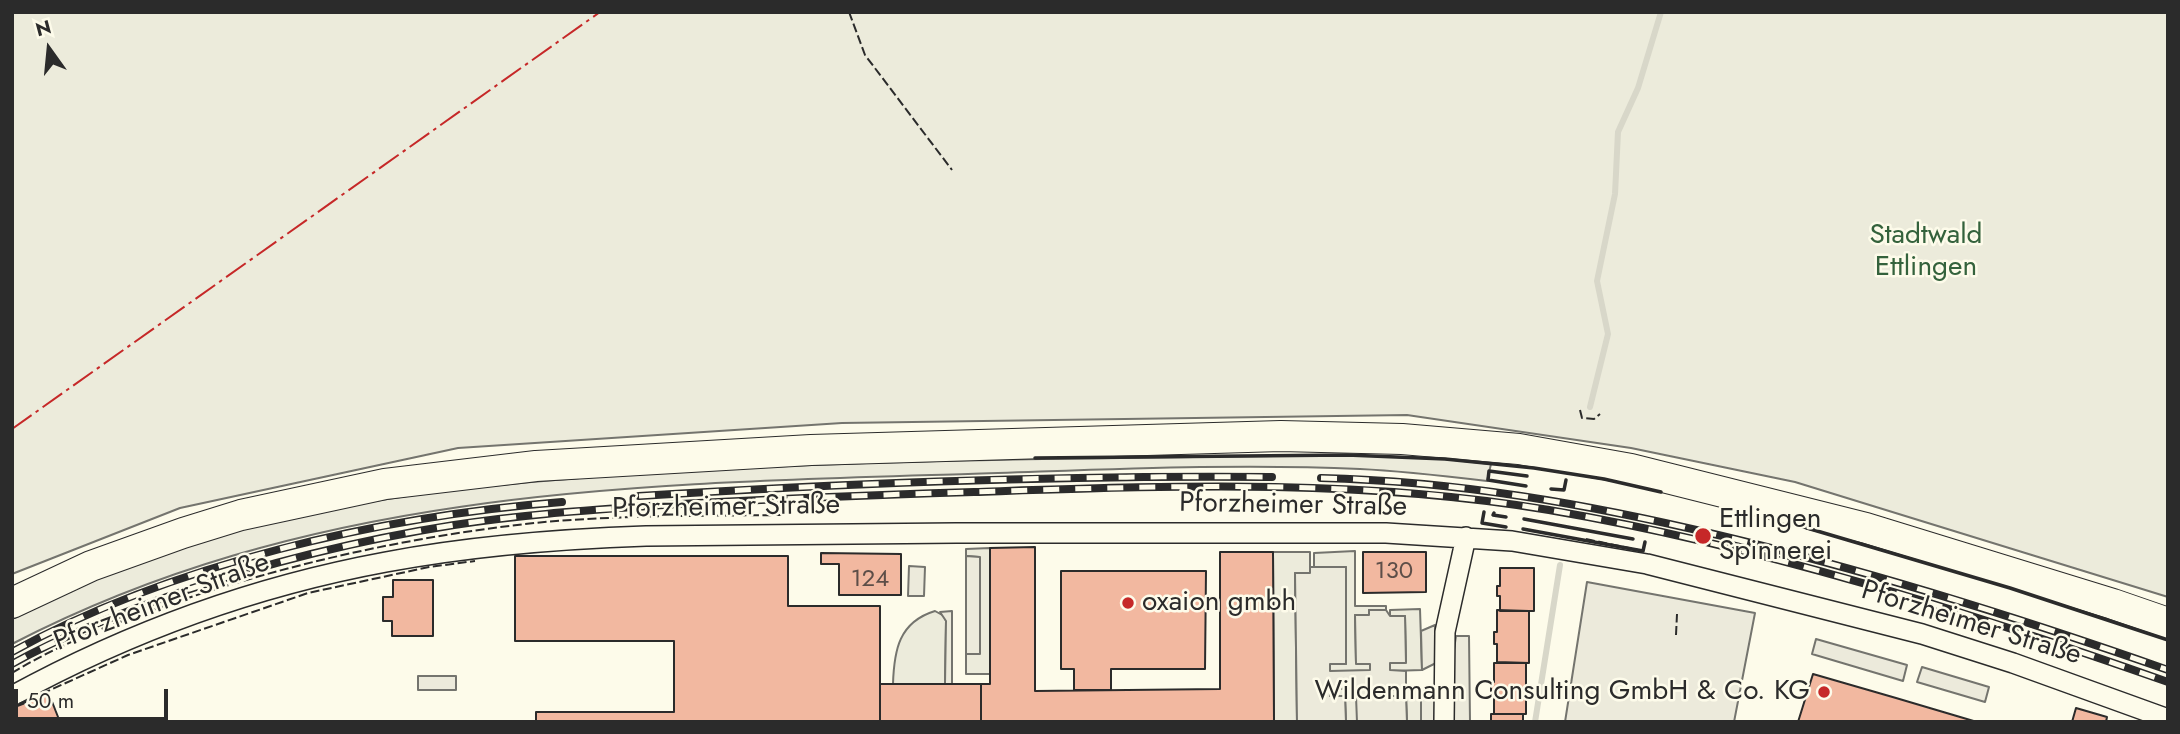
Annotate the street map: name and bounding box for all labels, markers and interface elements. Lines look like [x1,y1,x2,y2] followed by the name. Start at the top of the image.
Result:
[33,13,54,43] text: N
[14,14,84,84] north arrow
[1869,219,1983,285] park label: Stadtwald Ettlingen
[1179,487,1407,525] street label: Pforzheimer Straße
[612,489,840,527] street label: Pforzheimer Straße
[1719,503,1832,569] place label: Ettlingen Spinnerei
[1693,526,1713,546] marker: Ettlingen Spinnerei
[50,546,274,660] street label: Pforzheimer Straße
[1375,558,1413,586] house number: 130
[851,566,889,594] house number: 124
[1857,575,2085,673] street label: Pforzheimer Straße
[1142,586,1296,620] place label: oxaion gmbh
[1120,595,1136,611] marker: oxaion gmbh
[18,674,172,718] scale bar
[1315,675,1810,709] place label: Wildenmann Consulting GmbH & Co. KG
[1816,684,1832,700] marker: Wildenmann Consulting GmbH & Co. KG
[27,686,74,716] text: 50 m

